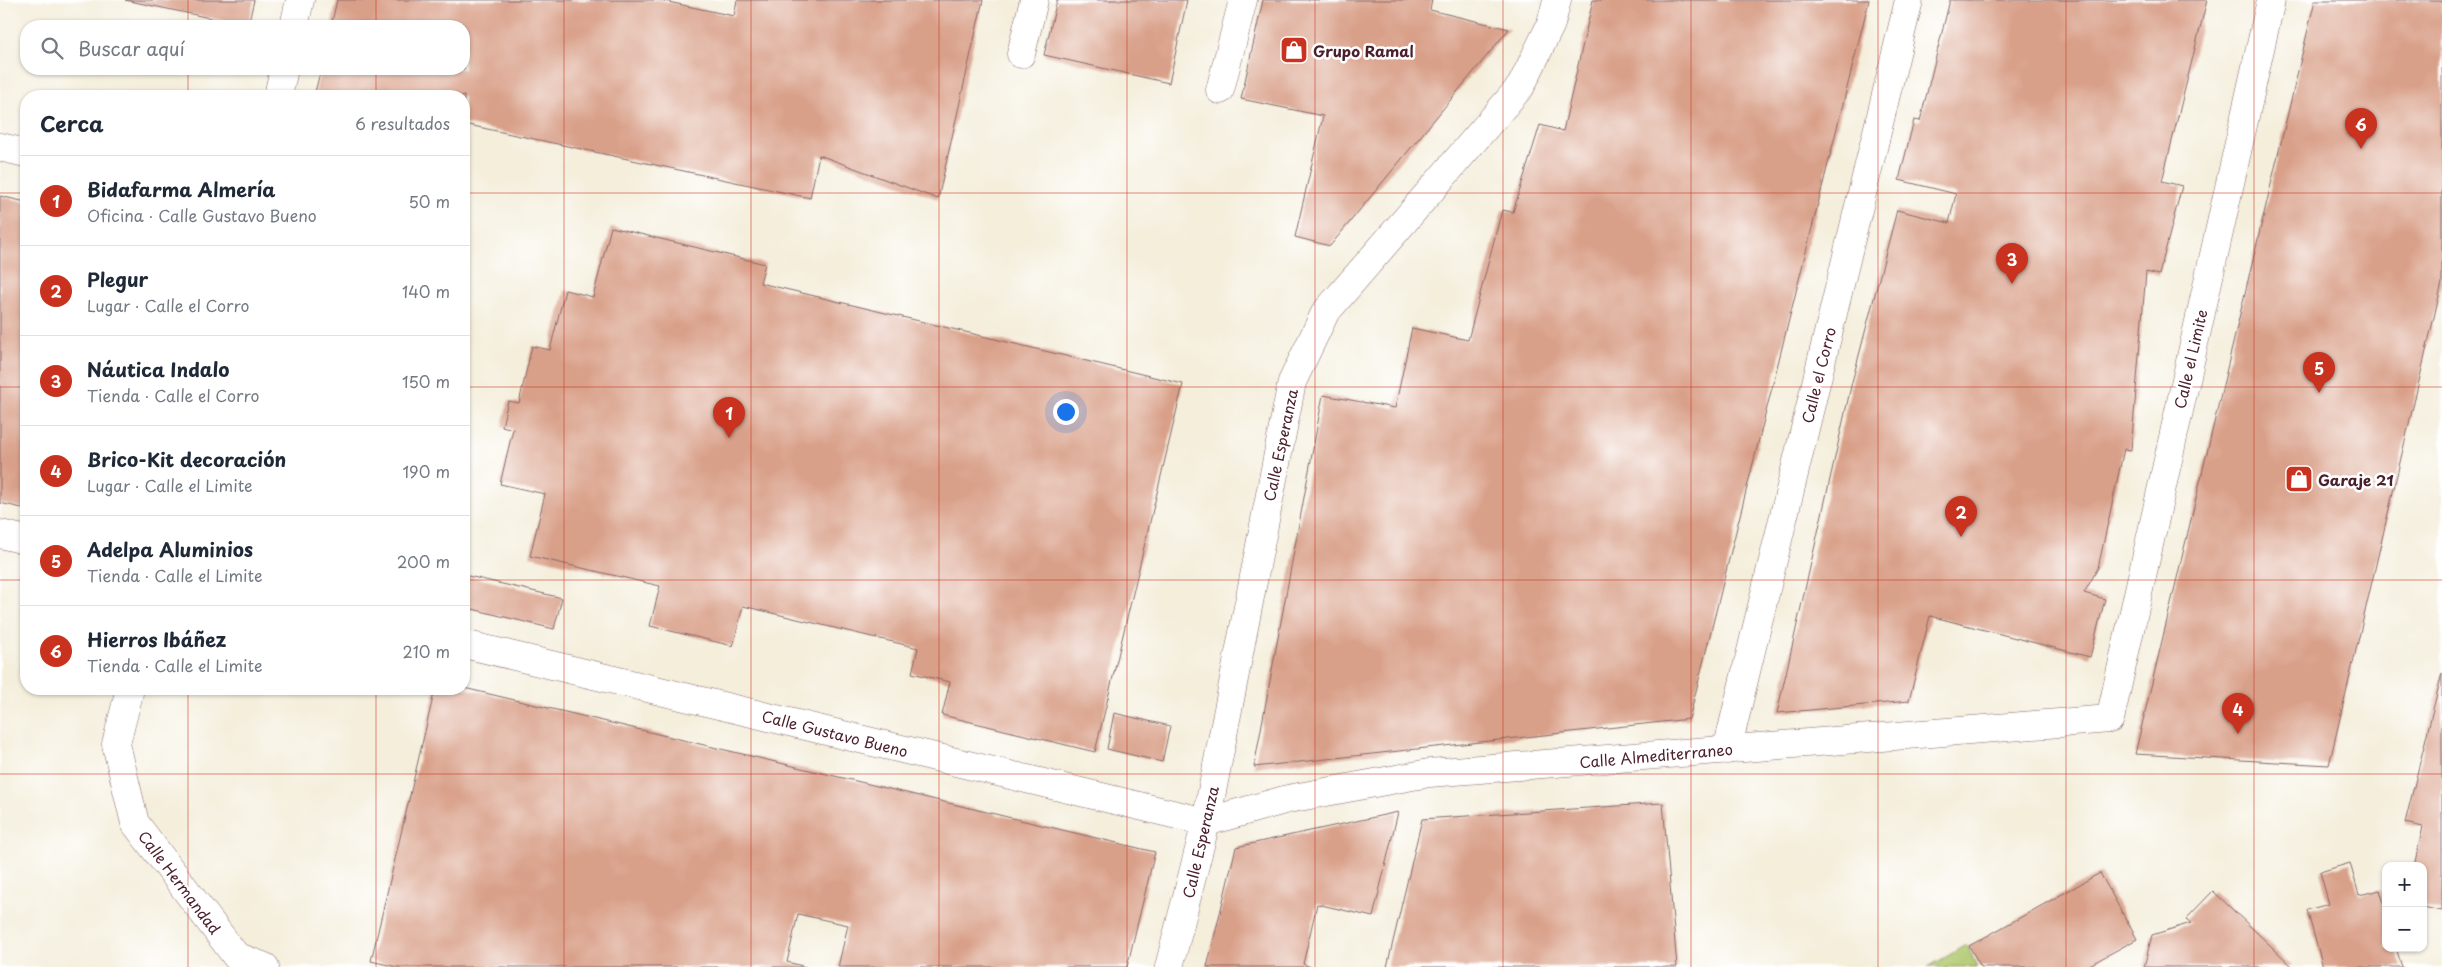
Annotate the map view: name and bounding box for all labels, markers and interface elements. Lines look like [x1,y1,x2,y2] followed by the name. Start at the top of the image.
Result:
[20,20,470,75] search box
[38,34,66,62] icon: search
[78,34,185,62] text: Buscar aquí
[1279,35,1309,65] shop icon: Grupo Ramal
[1313,39,1414,62] place label: Grupo Ramal
[40,107,104,139] text: Cerca
[2345,108,2377,149] pin: 6
[355,111,450,135] text: 6 resultados
[87,175,276,203] text: Bidafarma Almería
[52,189,60,213] text: 1
[409,189,450,213] text: 50 m
[87,203,317,227] text: Oficina · Calle Gustavo Bueno
[1996,243,2028,284] pin: 3
[87,265,148,293] text: Plegur
[50,279,62,303] text: 2
[402,279,450,303] text: 140 m
[87,293,249,317] text: Lugar · Calle el Corro
[2167,307,2213,411] street label: Calle el Limite
[1795,324,1841,426] street label: Calle el Corro
[2303,352,2335,393] pin: 5
[87,355,229,383] text: Náutica Indalo
[51,369,61,393] text: 3
[402,369,450,393] text: 150 m
[87,383,259,407] text: Tienda · Calle el Corro
[1257,386,1303,503] street label: Calle Esperanza
[713,397,745,438] pin: 1
[1053,399,1079,425] your location
[87,445,286,473] text: Brico-Kit decoración
[51,459,61,483] text: 4
[402,459,450,483] text: 190 m
[2284,464,2314,494] shop icon: Garaje 21
[2318,468,2394,491] place label: Garaje 21
[87,473,253,497] text: Lugar · Calle el Limite
[1945,496,1977,537] pin: 2
[87,535,253,563] text: Adelpa Aluminios
[51,549,61,573] text: 5
[397,549,450,573] text: 200 m
[87,563,262,587] text: Tienda · Calle el Limite
[87,625,226,653] text: Hierros Ibáñez
[50,639,62,663] text: 6
[402,639,450,663] text: 210 m
[87,653,262,677] text: Tienda · Calle el Limite
[2222,693,2254,734] pin: 4
[760,704,910,762] street label: Calle Gustavo Bueno
[1578,737,1734,773] street label: Calle Almediterraneo
[1176,783,1224,900] street label: Calle Esperanza
[133,825,227,939] street label: Calle Hermandad
[2382,862,2427,952] map controls
[2382,862,2427,907] button: +
[2382,907,2427,952] button: −

